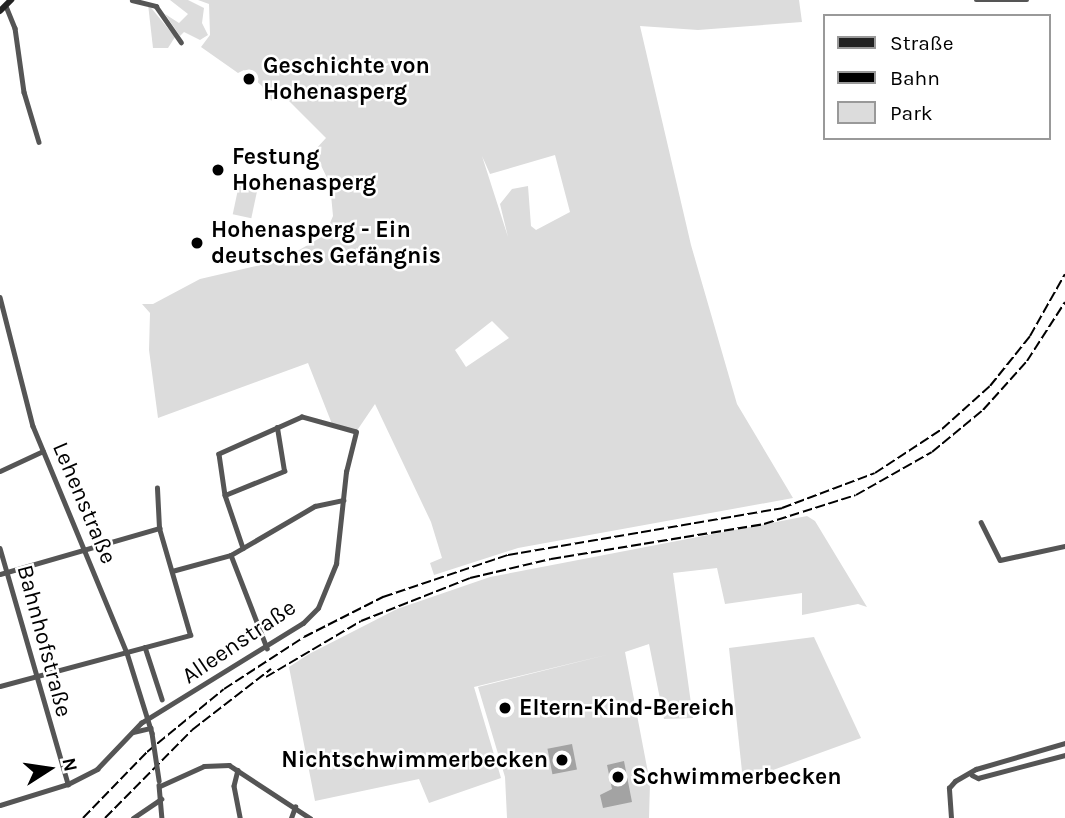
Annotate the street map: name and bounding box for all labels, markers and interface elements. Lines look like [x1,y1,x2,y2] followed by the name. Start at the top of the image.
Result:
[824,14,1051,140] legend
[890,31,953,55] text: Straße
[263,52,430,106] place label: Geschichte von Hohenasperg
[890,66,940,90] text: Bahn
[241,71,257,87] marker: Geschichte von Hohenasperg
[890,101,933,125] text: Park
[232,143,376,197] place label: Festung Hohenasperg
[210,162,226,178] marker: Festung Hohenasperg
[211,216,441,270] place label: Hohenasperg - Ein deutsches Gefängnis
[189,235,205,251] marker: Hohenasperg - Ein deutsches Gefängnis
[46,438,122,568] street label: Lehenstraße
[10,562,78,720] street label: Bahnhofstraße
[177,594,301,690] street label: Alleenstraße
[519,694,735,722] place label: Eltern-Kind-Bereich
[497,700,513,716] marker: Eltern-Kind-Bereich
[14,734,84,804] north arrow
[281,746,548,774] place label: Nichtschwimmerbecken
[554,752,570,768] marker: Nichtschwimmerbecken
[57,756,82,774] text: N
[632,763,842,791] place label: Schwimmerbecken
[610,769,626,785] marker: Schwimmerbecken

